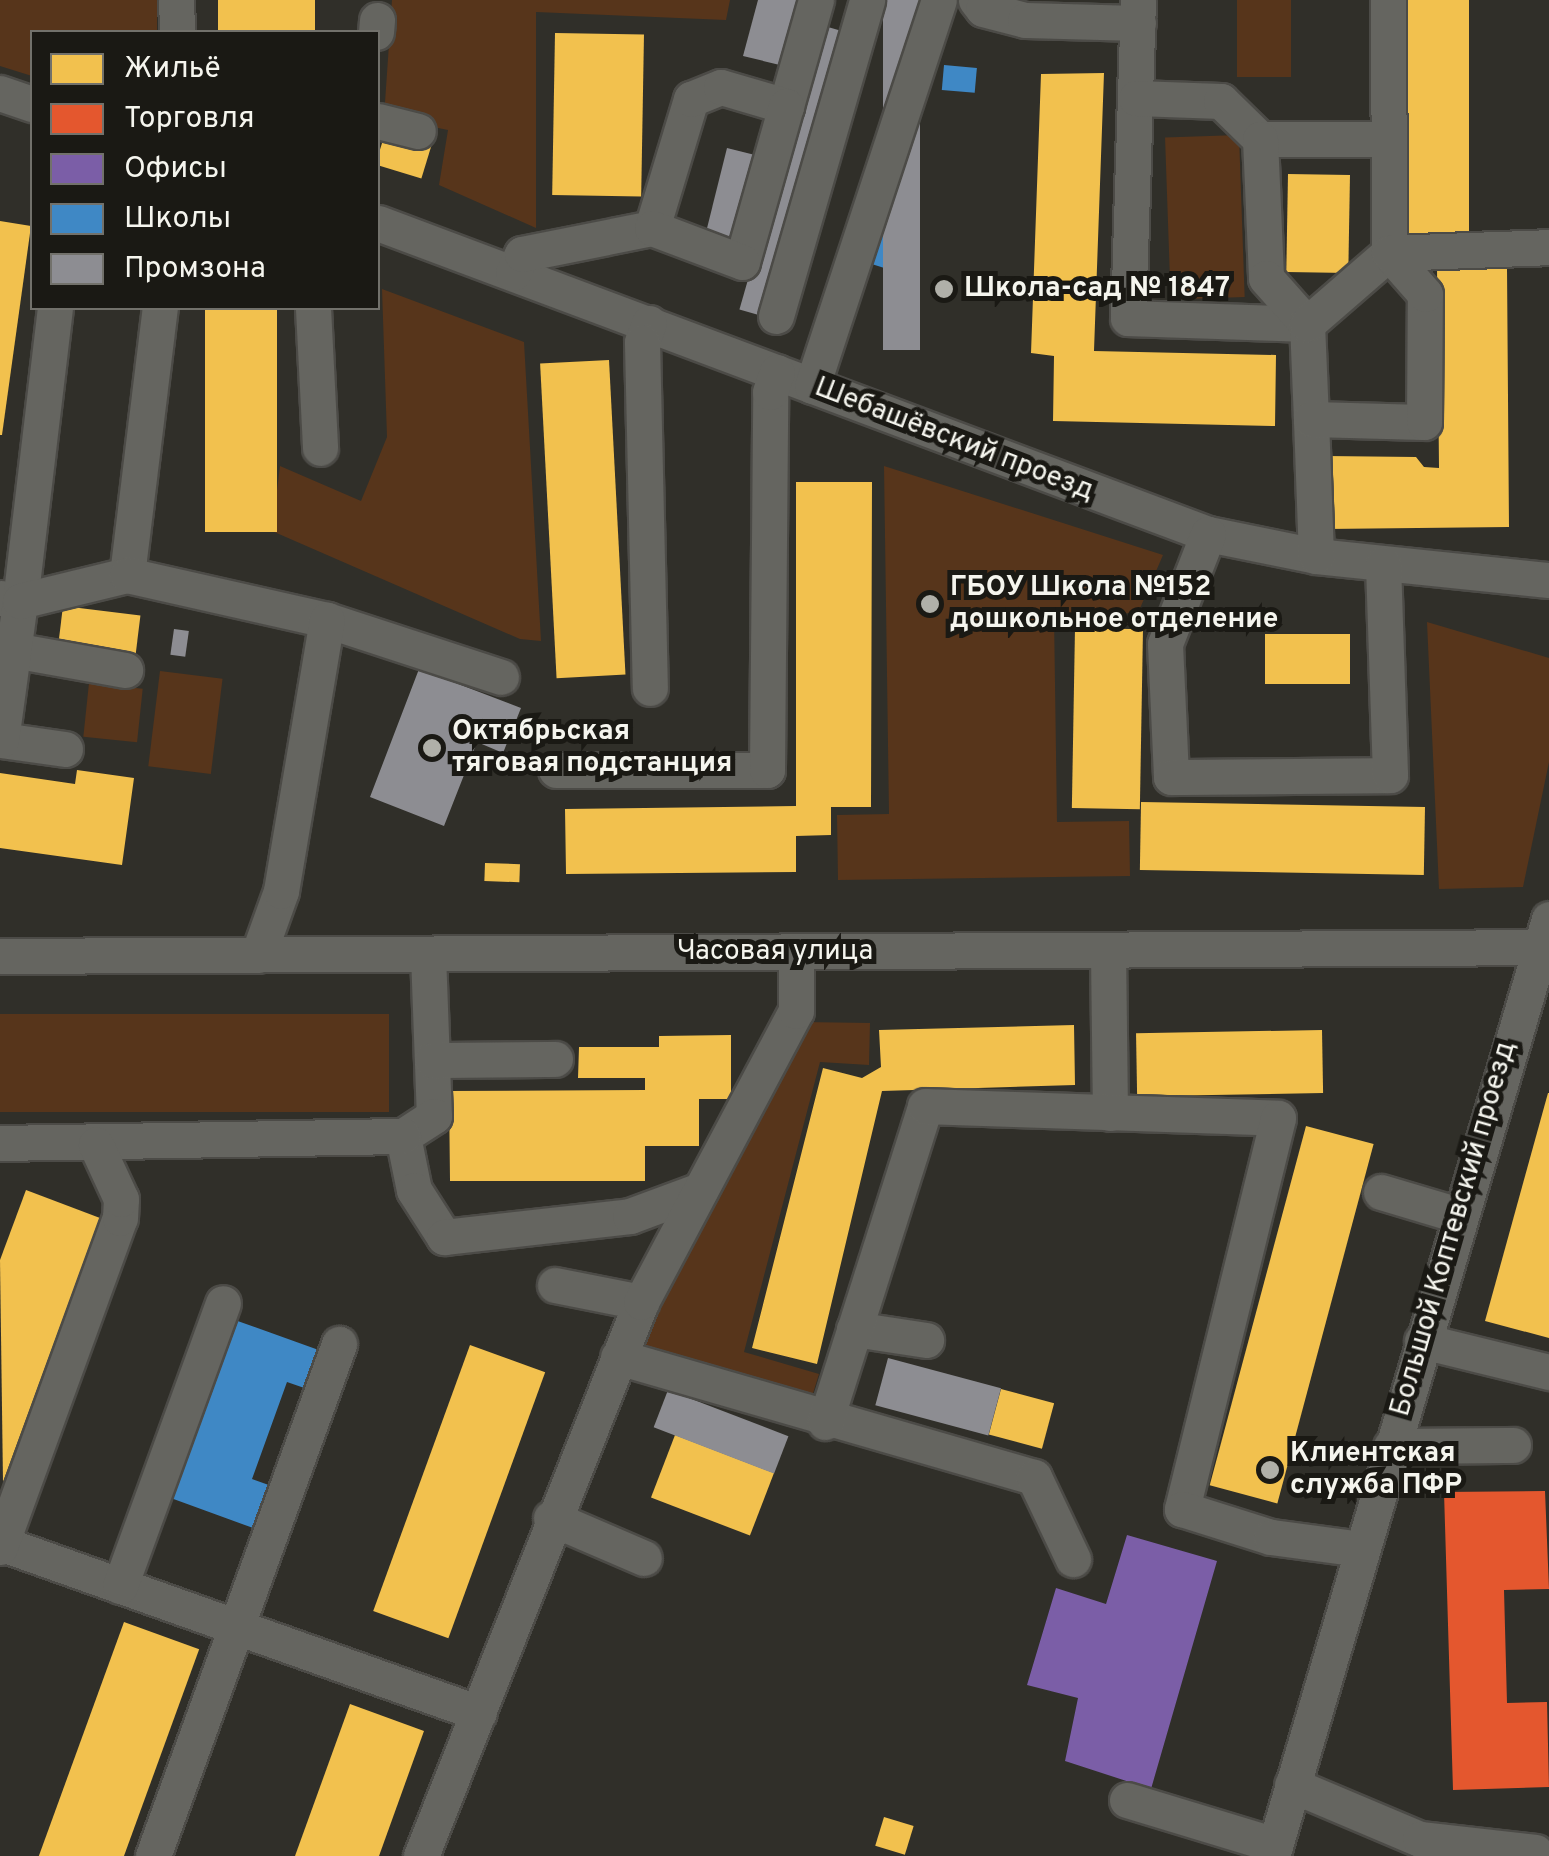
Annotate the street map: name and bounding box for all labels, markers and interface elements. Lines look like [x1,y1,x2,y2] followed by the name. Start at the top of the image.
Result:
[30,30,380,310] legend
[124,51,221,88] text: Жильё
[124,101,255,138] text: Торговля
[124,151,227,188] text: Офисы
[124,201,231,238] text: Школы
[124,251,266,288] text: Промзона
[964,272,1230,306] place label: Школа-сад № 1847
[933,278,955,300] marker: Школа-сад № 1847
[810,371,1098,509] street label: Шебашёвский проезд
[950,571,1278,637] place label: ГБОУ Школа №152 дошкольное отделение
[919,593,941,615] marker: ГБОУ Школа №152 дошкольное отделение
[452,715,732,781] place label: Октябрьская тяговая подстанция
[421,737,443,759] marker: Октябрьская тяговая подстанция
[677,935,873,969] street label: Часовая улица
[1384,1038,1524,1420] street label: Большой Коптевский проезд
[1290,1437,1462,1503] place label: Клиентская служба ПФР
[1259,1459,1281,1481] marker: Клиентская служба ПФР

